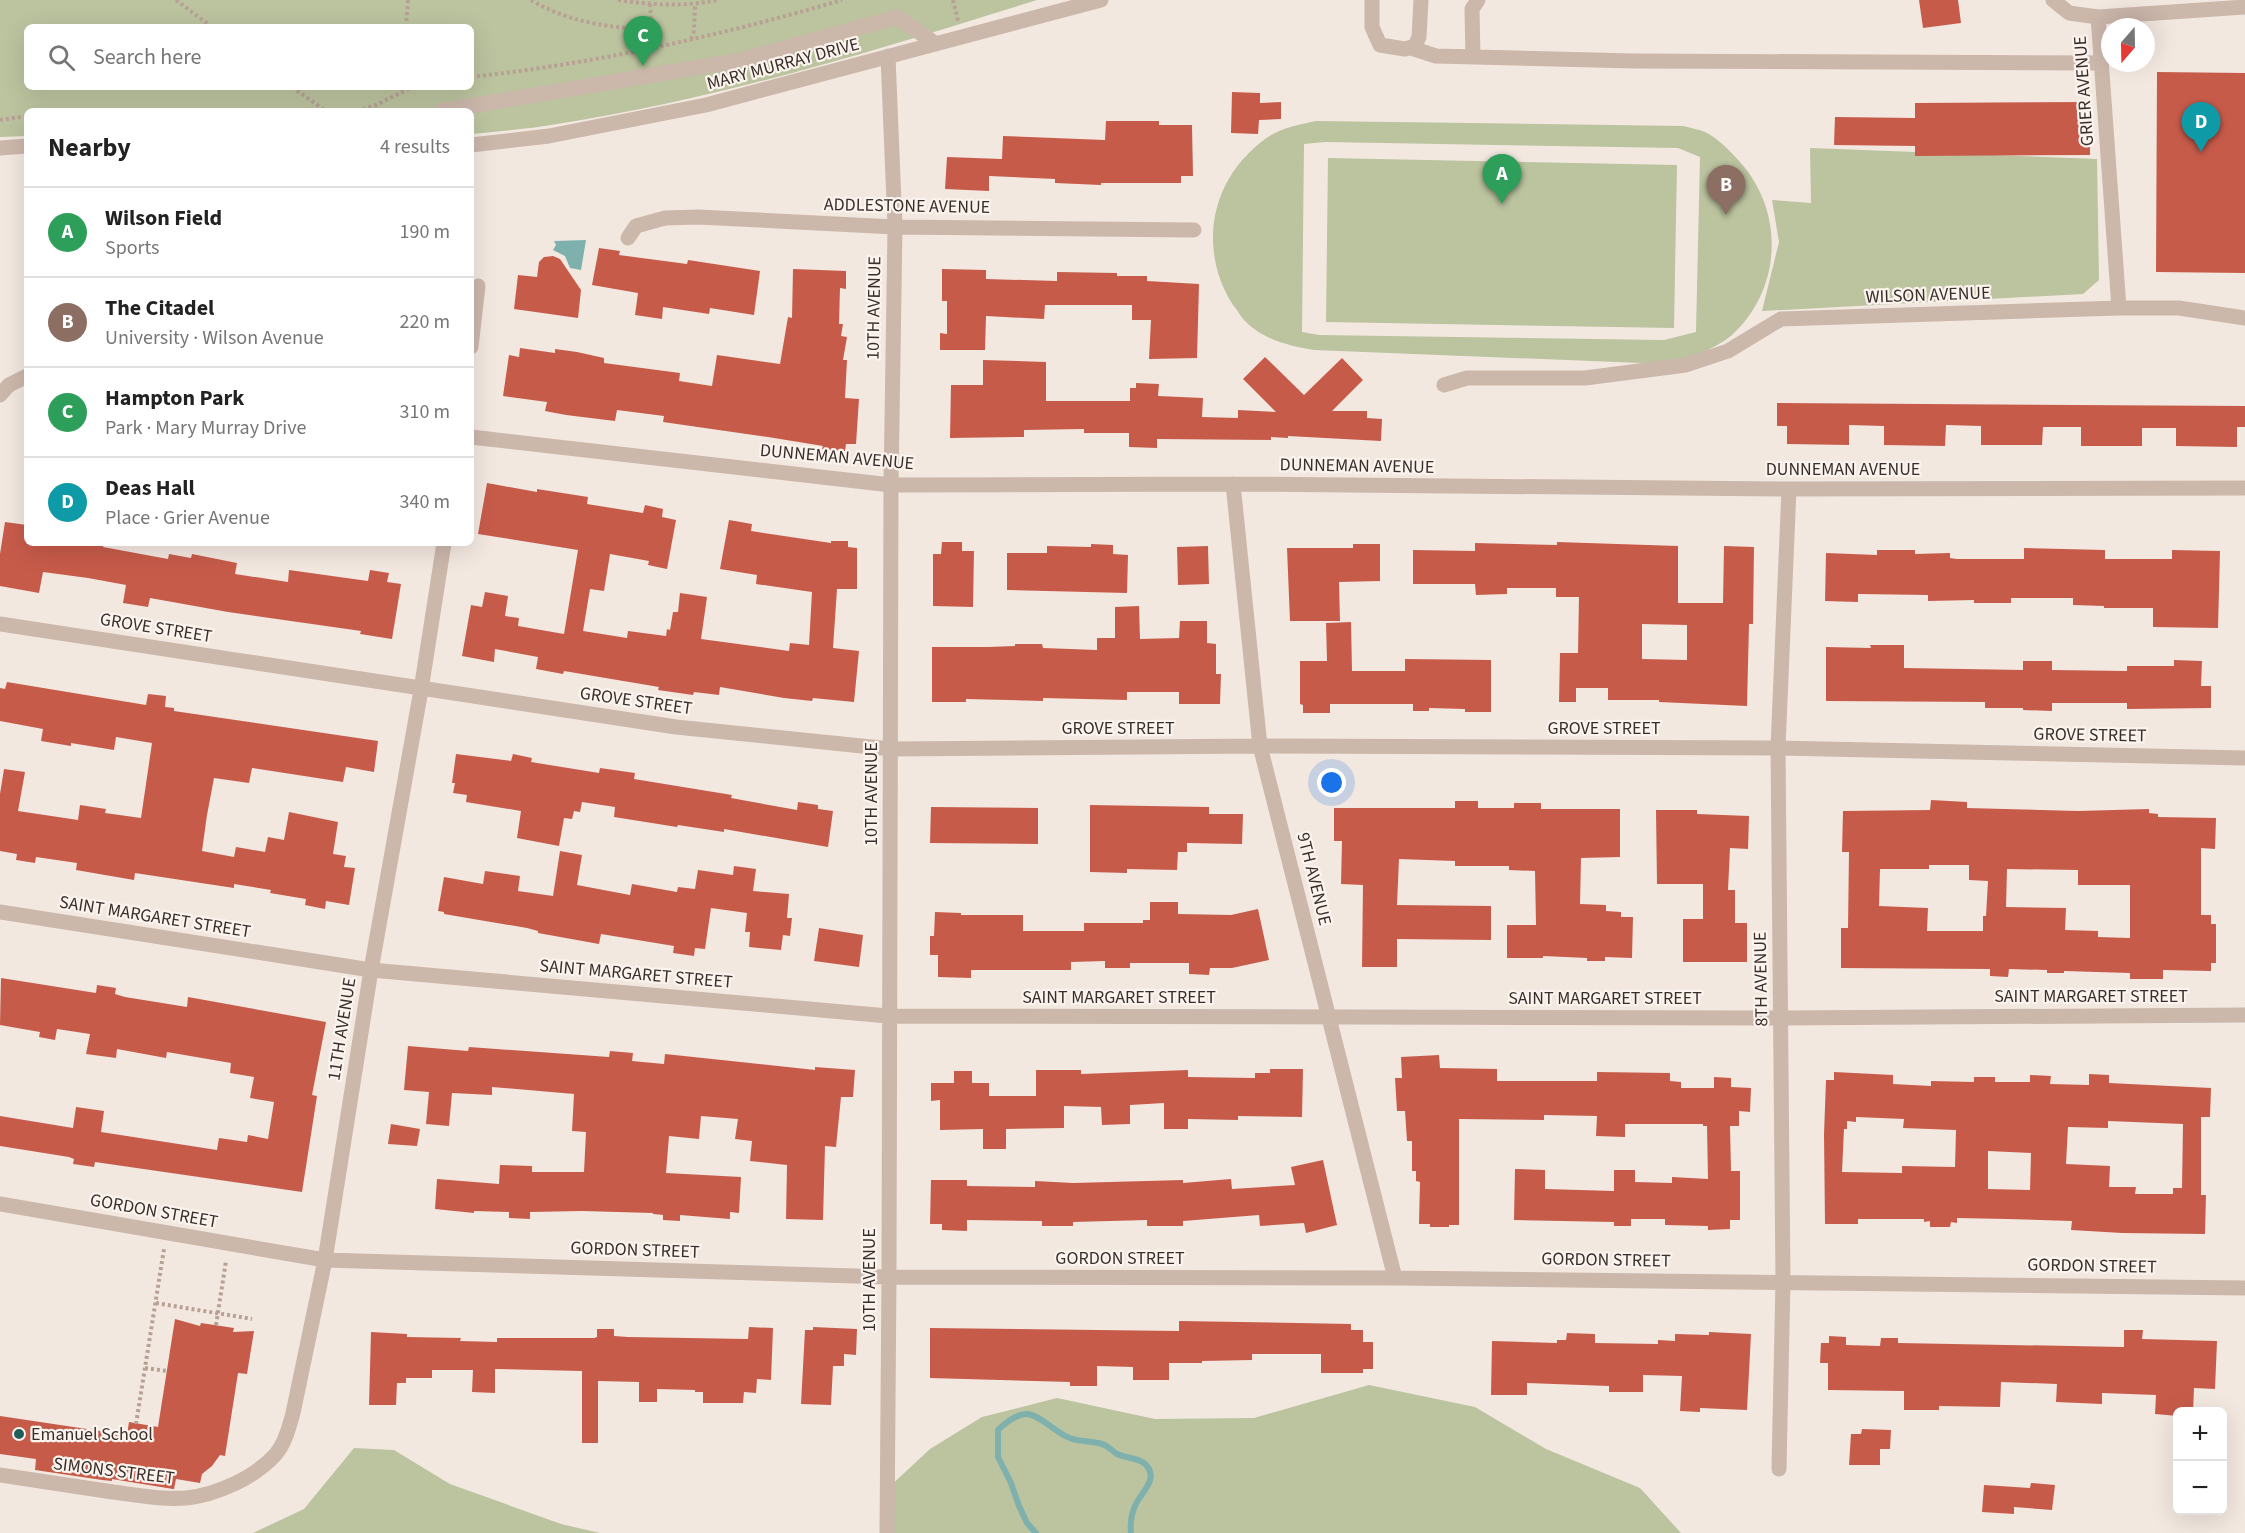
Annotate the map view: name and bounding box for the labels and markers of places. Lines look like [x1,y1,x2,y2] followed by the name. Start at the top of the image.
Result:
[624,16,662,66] pin: C
[2182,102,2220,152] pin: D
[1482,154,1522,204] pin: A
[1706,166,1746,215] pin: B
[31,1422,153,1447] place label: Emanuel School
[12,1427,26,1441] marker: Emanuel School

